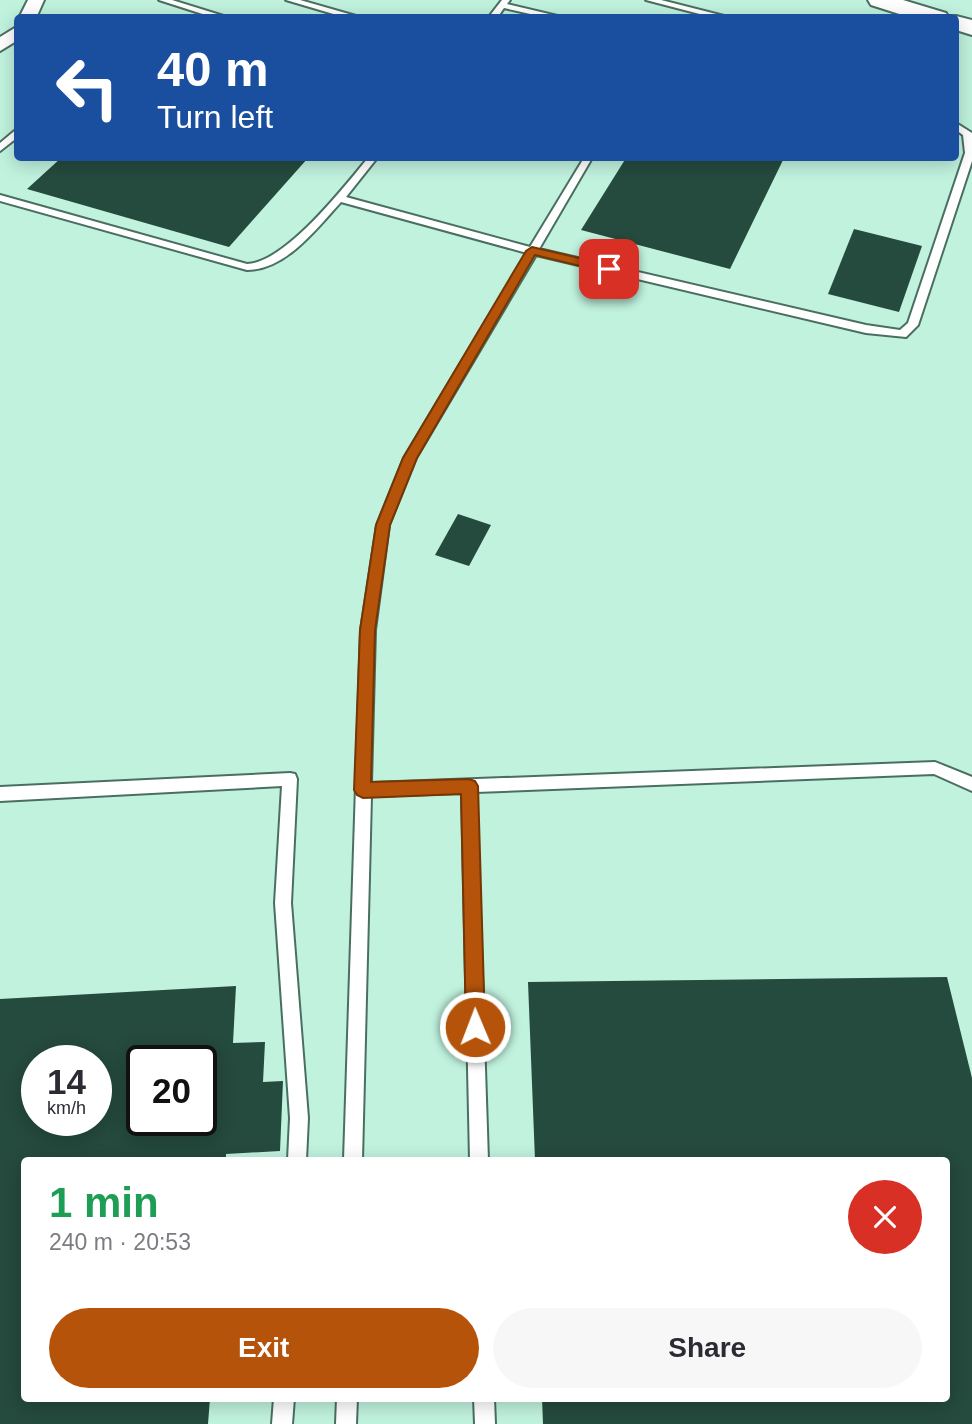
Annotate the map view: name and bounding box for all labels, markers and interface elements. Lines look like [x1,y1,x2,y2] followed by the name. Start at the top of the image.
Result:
[42,42,133,133] icon: left
[157,42,269,96] text: 40 m
[157,99,273,135] text: Turn left
[579,239,639,299] pin
[590,250,628,288] icon: arrive
[438,990,512,1064] position arrow
[126,1045,217,1136] speed limit sign: 20
[47,1062,86,1101] text: 14
[47,1098,86,1118] text: km/h
[49,1179,159,1226] text: 1 min
[848,1180,922,1254] button: close
[49,1229,191,1255] text: 240 m · 20:53
[49,1308,479,1388] button: Exit
[493,1308,922,1388] button: Share

